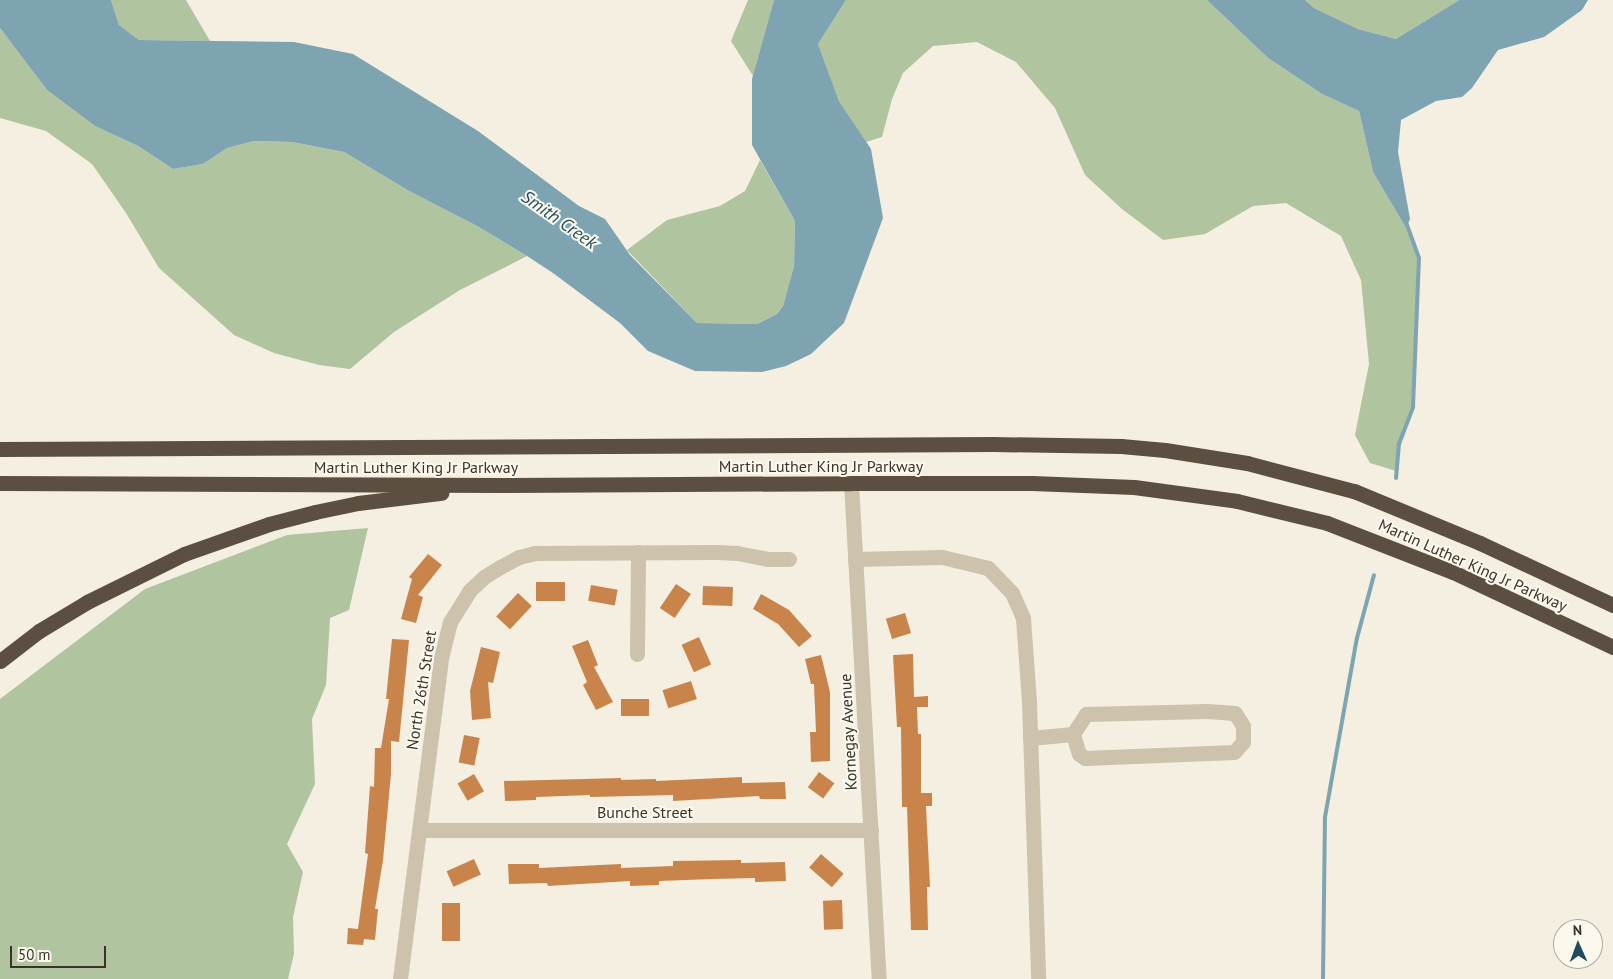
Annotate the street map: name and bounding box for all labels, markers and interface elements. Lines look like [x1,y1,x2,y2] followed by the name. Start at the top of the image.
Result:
[517,186,601,254] water label: Smith Creek
[719,456,923,476] street label: Martin Luther King Jr Parkway
[314,457,518,477] street label: Martin Luther King Jr Parkway
[1376,515,1570,615] street label: Martin Luther King Jr Parkway
[402,629,440,751] street label: North 26th Street
[835,673,861,791] street label: Kornegay Avenue
[597,802,693,822] street label: Bunche Street
[1553,919,1603,969] north arrow
[1573,921,1582,939] text: N
[12,936,109,968] scale bar
[18,945,51,964] text: 50 m

